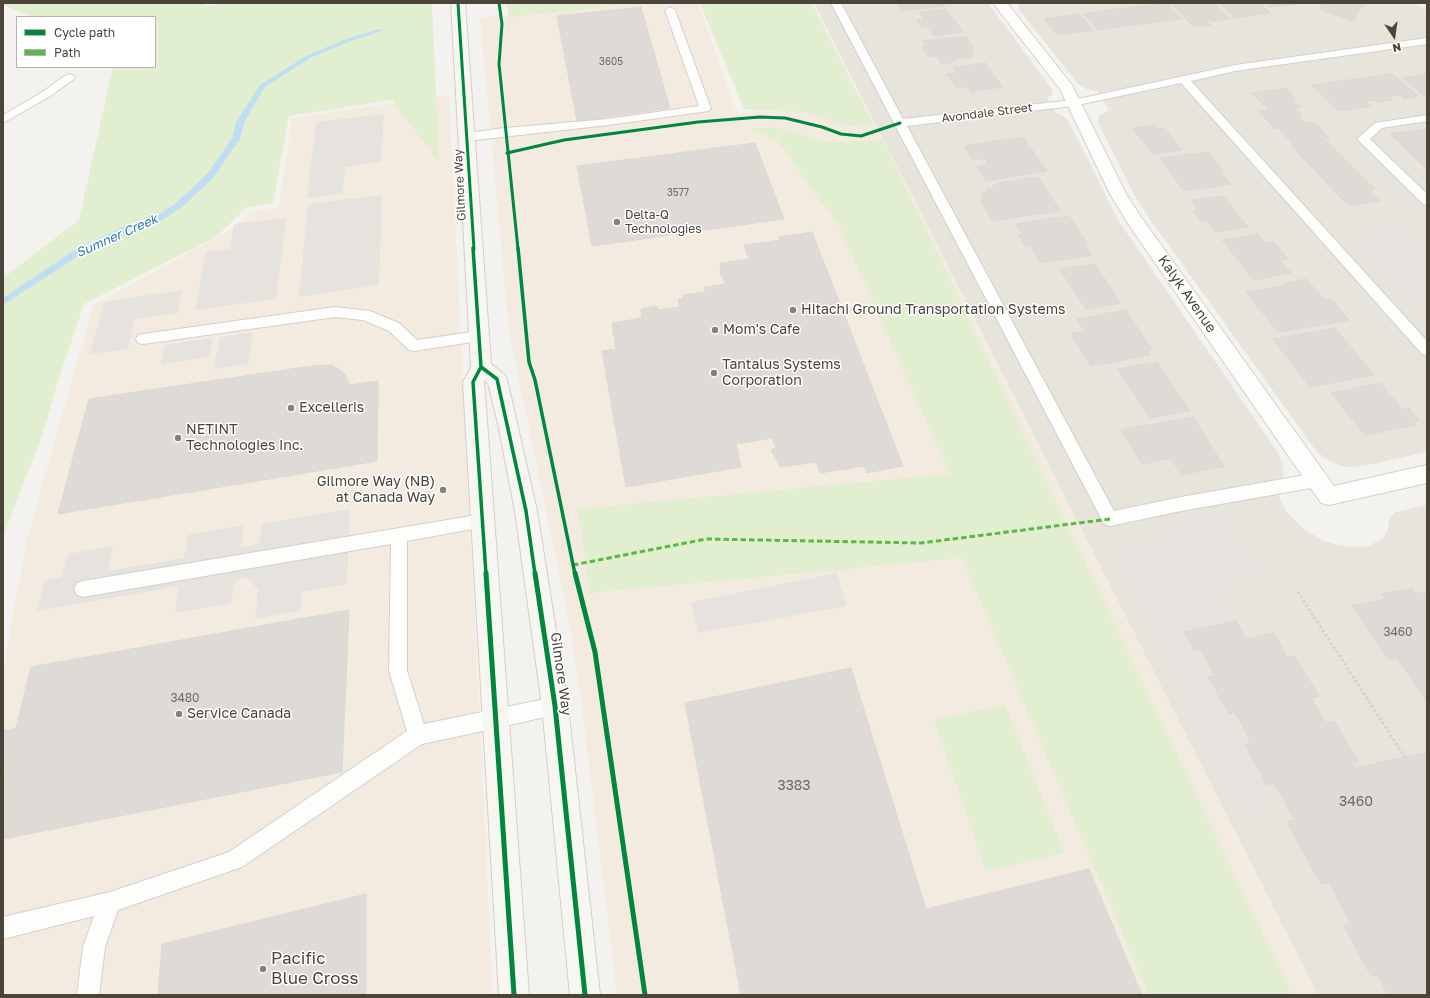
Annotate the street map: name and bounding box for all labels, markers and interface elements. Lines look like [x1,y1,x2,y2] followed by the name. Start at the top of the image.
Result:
[16,16,156,68] legend
[1374,16,1414,56] north arrow
[54,25,115,40] text: Cycle path
[1391,41,1402,55] text: N
[54,45,81,60] text: Path
[599,56,623,68] house number: 3605
[941,100,1033,126] street label: Avondale Street
[451,149,469,221] street label: Gilmore Way
[667,187,689,199] house number: 3577
[625,208,702,236] place label: Delta-Q Technologies
[74,211,160,261] water label: Sumner Creek
[612,217,622,227] marker: Delta-Q Technologies
[1154,252,1220,336] street label: Kalyk Avenue
[801,302,1065,318] place label: Hitachi Ground Transportation Systems
[788,305,798,315] marker: Hitachi Ground Transportation Systems
[723,322,800,338] place label: Mom's Cafe
[710,325,720,335] marker: Mom's Cafe
[722,357,841,390] place label: Tantalus Systems Corporation
[709,368,719,378] marker: Tantalus Systems Corporation
[299,400,364,416] place label: Excelleris
[286,403,296,413] marker: Excelleris
[186,422,303,454] place label: NETINT Technologies Inc.
[173,433,183,443] marker: NETINT Technologies Inc.
[317,474,435,506] place label: Gilmore Way (NB) at Canada Way
[438,485,448,495] marker: Gilmore Way (NB) at Canada Way
[1383,625,1413,639] house number: 3460
[547,631,575,717] street label: Gilmore Way
[170,691,200,705] house number: 3480
[187,706,291,722] place label: Service Canada
[174,709,184,719] marker: Service Canada
[777,778,811,794] house number: 3383
[1339,794,1373,810] house number: 3460
[271,949,358,989] place label: Pacific Blue Cross
[258,964,268,974] marker: Pacific Blue Cross

